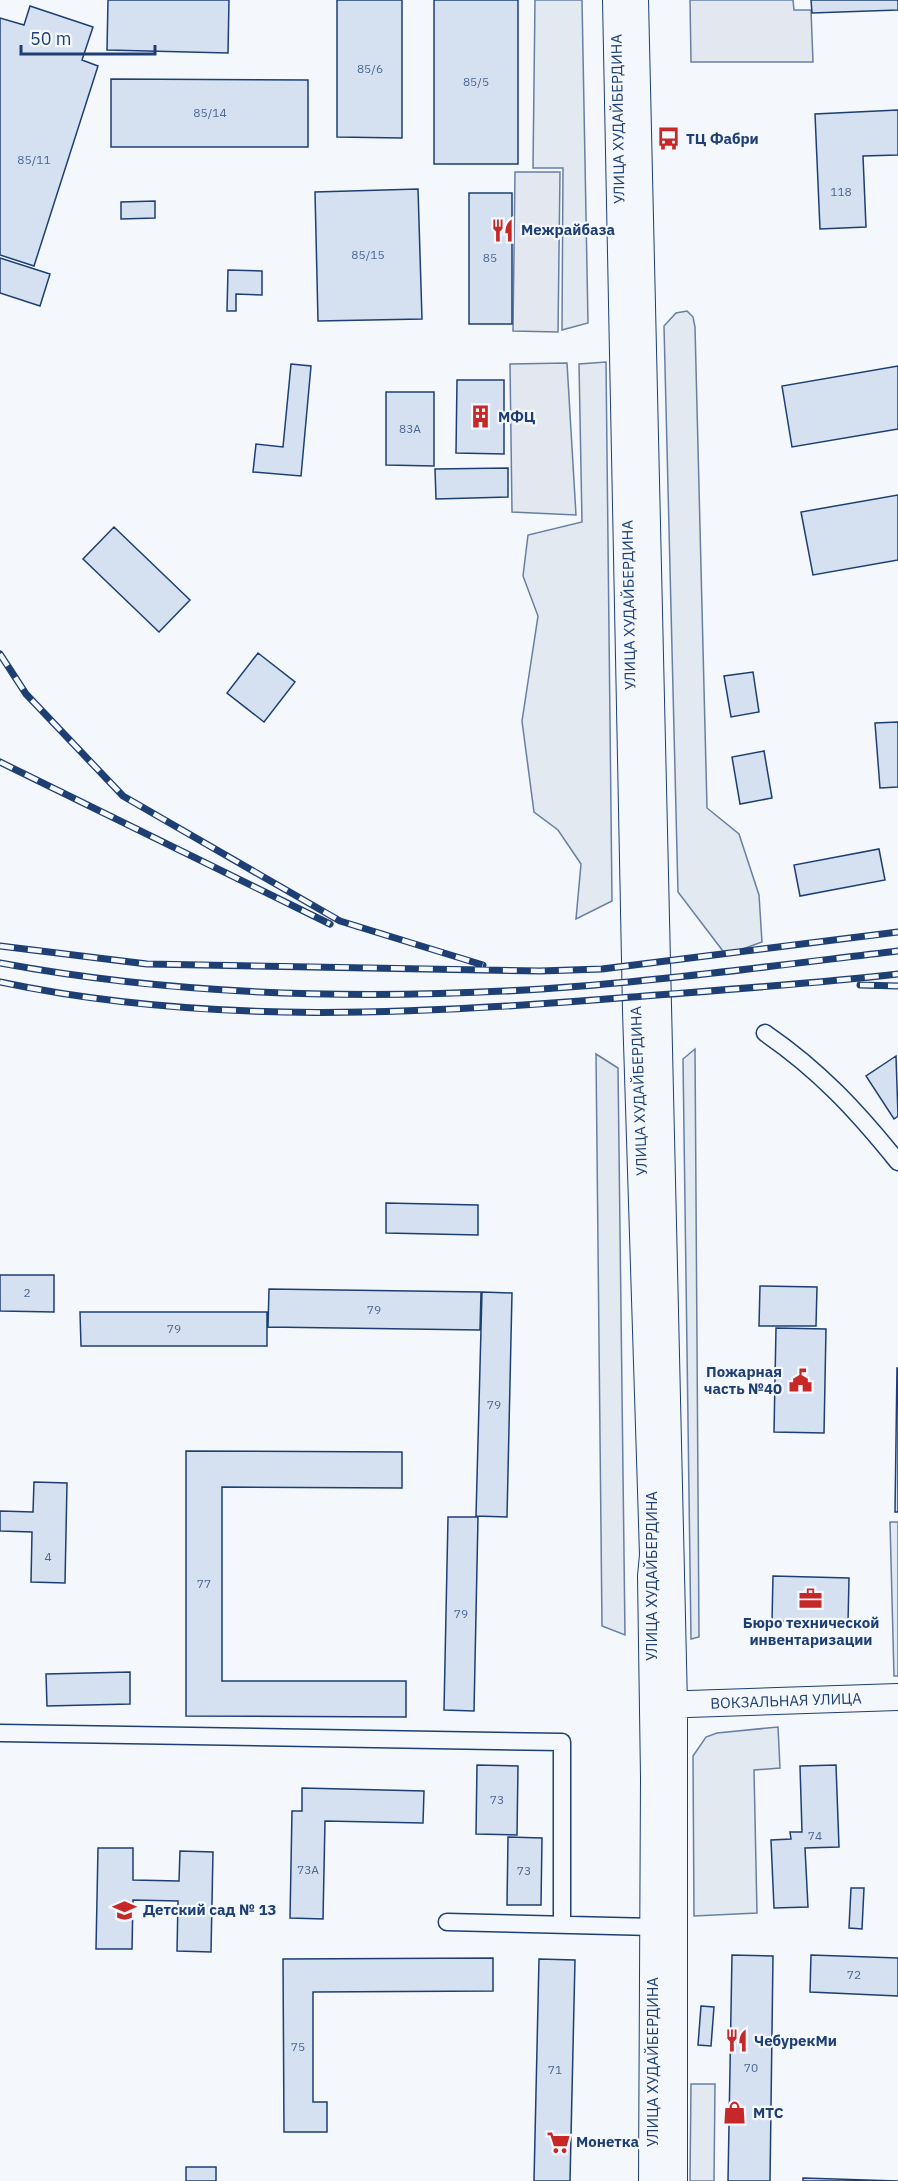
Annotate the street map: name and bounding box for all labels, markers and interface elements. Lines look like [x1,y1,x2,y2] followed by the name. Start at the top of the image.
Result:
[21,18,154,56] scale bar
[30,27,72,50] text: 50 m
[607,33,628,204] street label: УЛИЦА ХУДАЙБЕРДИНА
[357,61,383,76] house number: 85/6
[463,74,489,89] house number: 85/5
[193,105,227,120] house number: 85/14
[655,126,681,152] bus stop icon: ТЦ Фабри
[686,129,759,148] place label: ТЦ Фабри
[17,152,51,167] house number: 85/11
[830,184,852,199] house number: 118
[490,217,516,243] restaurant icon: Межрайбаза
[521,220,615,239] place label: Межрайбаза
[351,247,385,262] house number: 85/15
[483,250,497,265] house number: 85
[467,404,493,430] building icon: МФЦ
[498,407,536,426] place label: МФЦ
[399,421,421,436] house number: 83А
[618,519,639,690] street label: УЛИЦА ХУДАЙБЕРДИНА
[626,1005,651,1176] street label: УЛИЦА ХУДАЙБЕРДИНА
[23,1285,31,1300] house number: 2
[367,1302,381,1317] house number: 79
[167,1321,181,1336] house number: 79
[704,1362,782,1398] place label: Пожарная часть №40
[787,1368,813,1394] public building icon: Пожарная часть №40
[487,1397,501,1412] house number: 79
[642,1491,661,1661] street label: УЛИЦА ХУДАЙБЕРДИНА
[44,1549,52,1564] house number: 4
[197,1576,211,1591] house number: 77
[798,1586,824,1612] office icon: Бюро технической инвентаризации
[454,1606,468,1621] house number: 79
[743,1613,879,1649] place label: Бюро технической инвентаризации
[710,1688,862,1713] street label: ВОКЗАЛЬНАЯ УЛИЦА
[490,1792,504,1807] house number: 73
[808,1828,822,1843] house number: 74
[297,1862,319,1877] house number: 73А
[517,1863,531,1878] house number: 73
[112,1897,138,1923] school or university icon: Детский сад № 13
[143,1900,276,1919] place label: Детский сад № 13
[847,1967,861,1982] house number: 72
[643,1977,662,2147] street label: УЛИЦА ХУДАЙБЕРДИНА
[723,2028,749,2054] restaurant icon: ЧебурекМи
[754,2031,837,2050] place label: ЧебурекМи
[291,2039,305,2054] house number: 75
[744,2060,758,2075] house number: 70
[548,2062,562,2077] house number: 71
[722,2100,748,2126] shop icon: МТС
[753,2103,784,2122] place label: МТС
[545,2129,571,2155] supermarket icon: Монетка
[576,2132,639,2151] place label: Монетка

